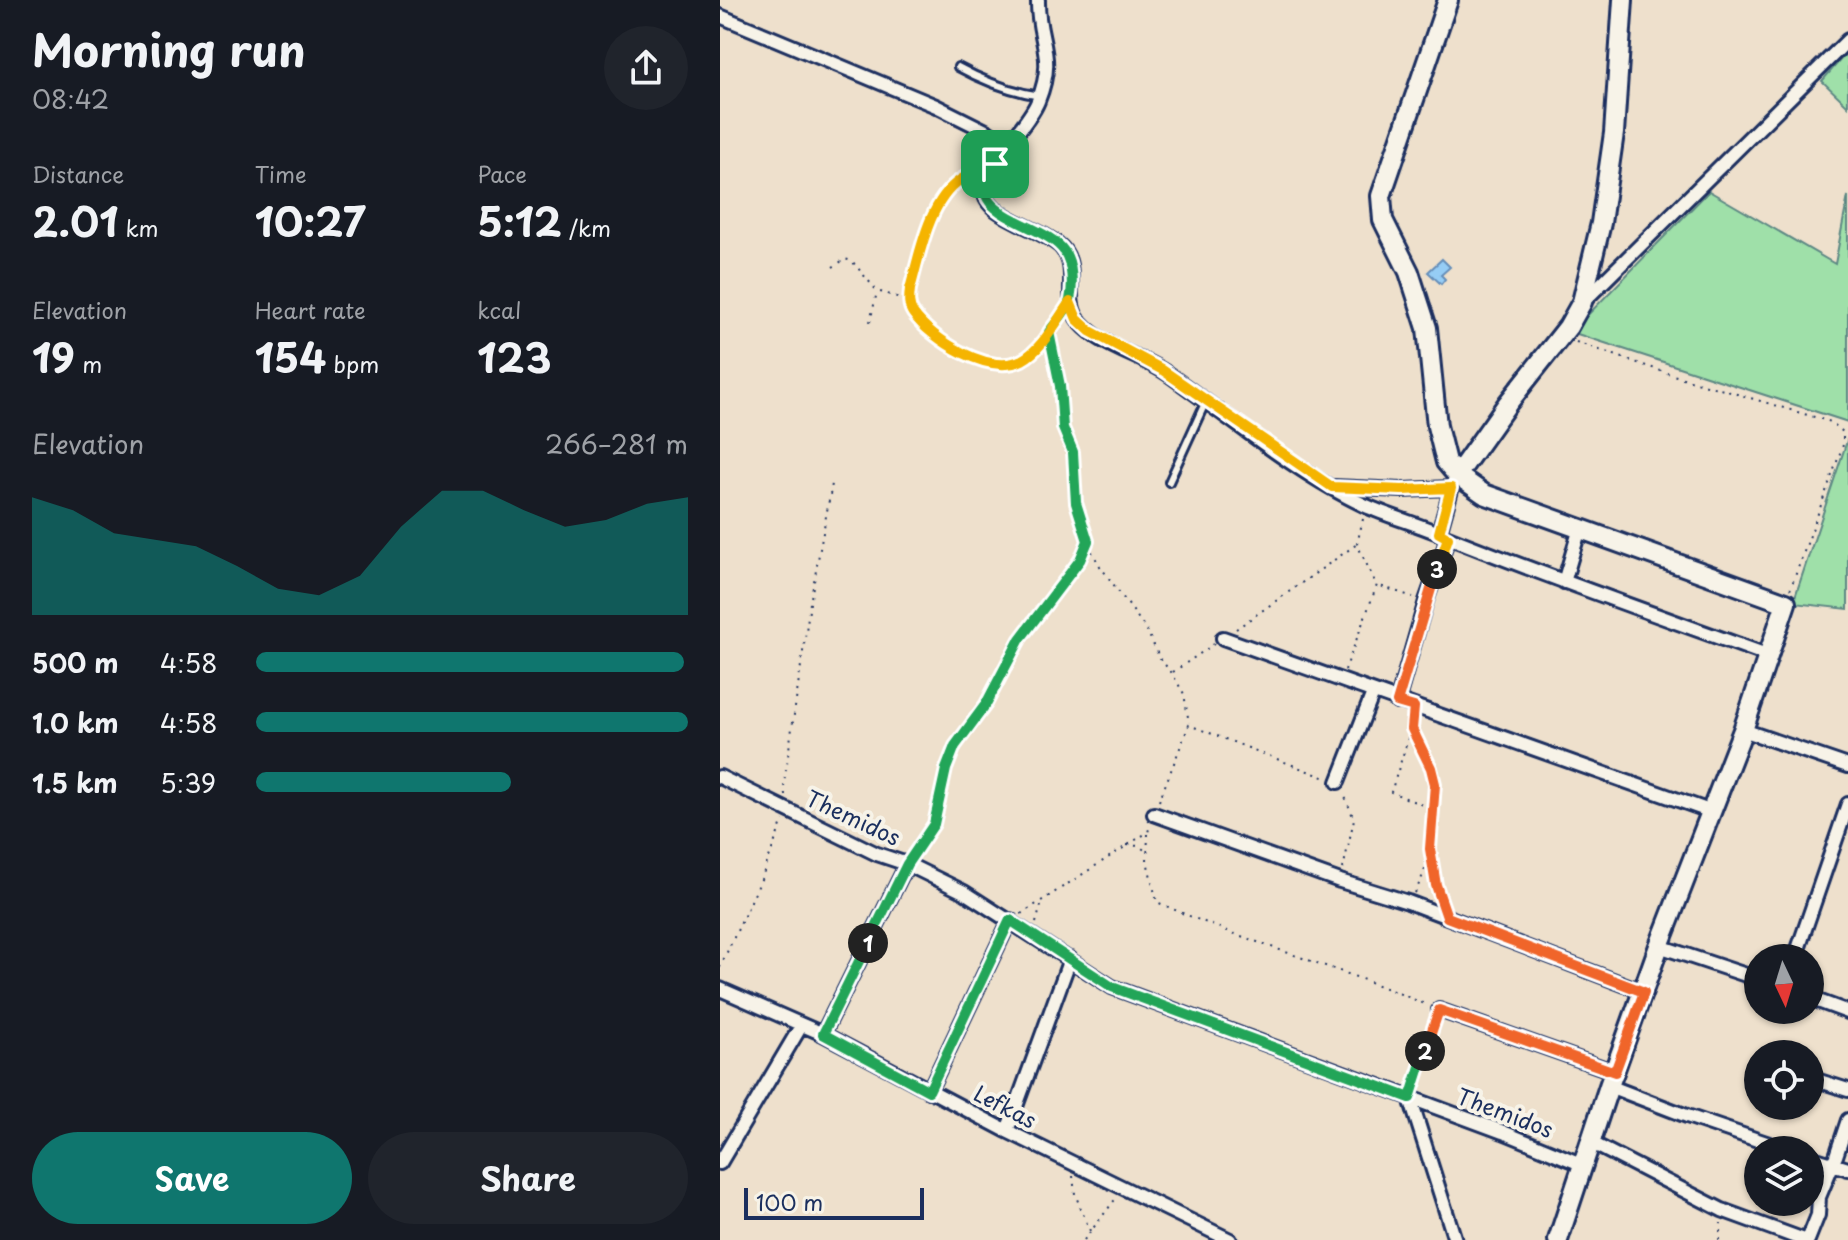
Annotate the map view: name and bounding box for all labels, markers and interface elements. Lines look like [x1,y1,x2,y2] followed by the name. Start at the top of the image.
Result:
[32,16,306,82] text: Morning run
[604,26,688,110] button: share
[32,79,109,118] text: 08:42
[961,130,1029,198] pin
[973,142,1017,186] icon: arrive
[32,157,124,190] text: Distance
[255,157,307,190] text: Time
[477,157,527,190] text: Pace
[32,190,118,251] text: 2.01
[255,190,366,251] text: 10:27
[477,190,562,251] text: 5:12
[118,211,159,244] text: km
[562,211,611,244] text: /km
[32,293,127,326] text: Elevation
[255,293,366,326] text: Heart rate
[477,293,521,326] text: kcal
[32,326,75,387] text: 19
[255,326,327,387] text: 154
[477,326,551,387] text: 123
[75,347,102,380] text: m
[327,347,379,380] text: bpm
[32,424,144,463] text: Elevation
[545,424,688,463] text: 266–281 m
[1417,549,1457,589] pin: 3
[1430,552,1444,585] text: 3
[32,643,118,682] text: 500 m
[160,643,218,682] text: 4:58
[32,703,119,742] text: 1.0 km
[160,703,218,742] text: 4:58
[32,763,118,802] text: 1.5 km
[160,763,216,802] text: 5:39
[801,780,906,853] street label: Themidos
[848,923,888,963] pin: 1
[863,926,873,959] text: 1
[1744,944,1824,1024] north arrow
[1744,944,1824,1216] map controls
[1405,1031,1445,1071] pin: 2
[1417,1034,1433,1067] text: 2
[1744,1040,1824,1120] button: locate
[969,1076,1043,1135] street label: Lefkas
[1453,1078,1558,1145] street label: Themidos
[32,1132,352,1224] button: Save
[368,1132,688,1224] button: Share
[1744,1136,1824,1216] button: layers
[744,1184,924,1220] scale bar
[756,1185,823,1218] text: 100 m

